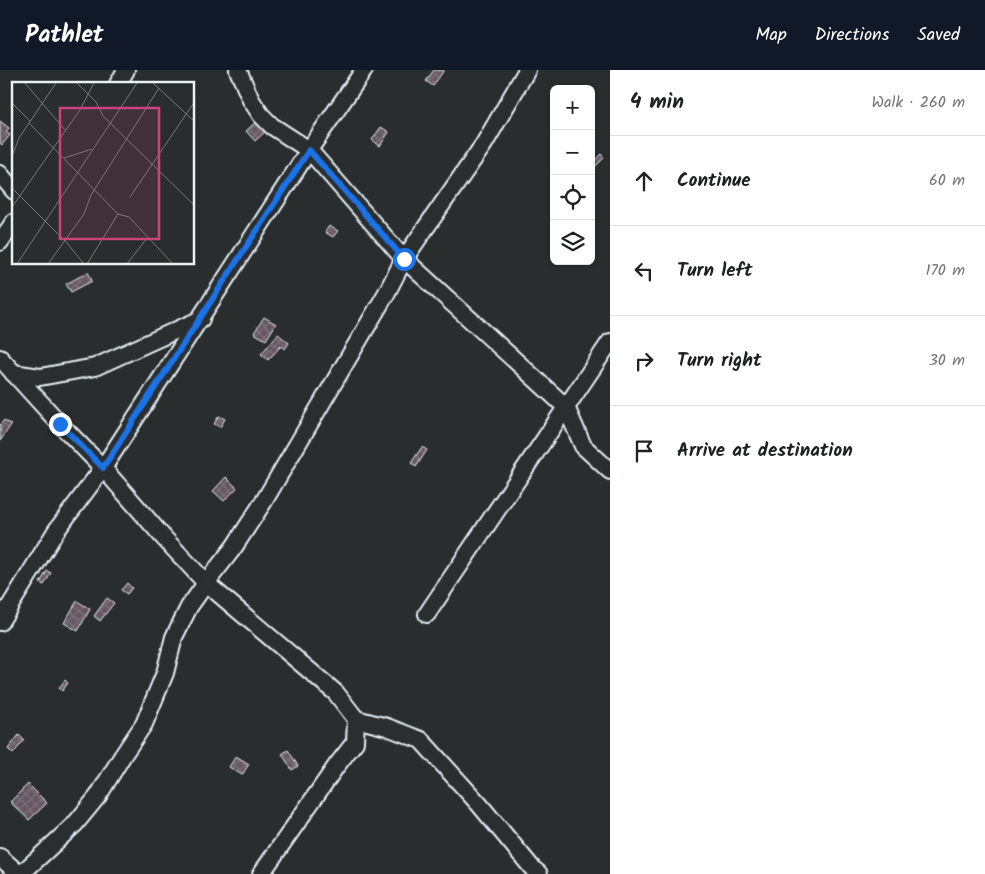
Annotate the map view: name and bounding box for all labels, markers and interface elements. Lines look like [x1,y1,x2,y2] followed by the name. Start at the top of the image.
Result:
[25,16,104,55] text: Pathlet
[755,21,787,50] text: Map
[815,21,889,50] text: Directions
[917,21,960,50] text: Saved
[12,82,195,265] inset map
[550,85,595,265] map controls
[550,85,595,130] button: +
[630,86,684,119] text: 4 min
[872,90,965,115] text: Walk · 260 m
[550,130,595,175] button: −
[677,166,750,196] text: Continue
[630,167,658,195] icon: ahead
[929,168,965,193] text: 60 m
[550,175,595,220] button: locate
[550,220,595,265] button: layers
[393,248,416,271] route start
[677,256,752,286] text: Turn left
[630,257,658,285] icon: left
[925,258,965,283] text: 170 m
[677,346,762,376] text: Turn right
[630,347,658,375] icon: right
[929,348,965,373] text: 30 m
[49,413,72,436] route end
[677,436,853,466] text: Arrive at destination
[630,437,658,465] icon: arrive

